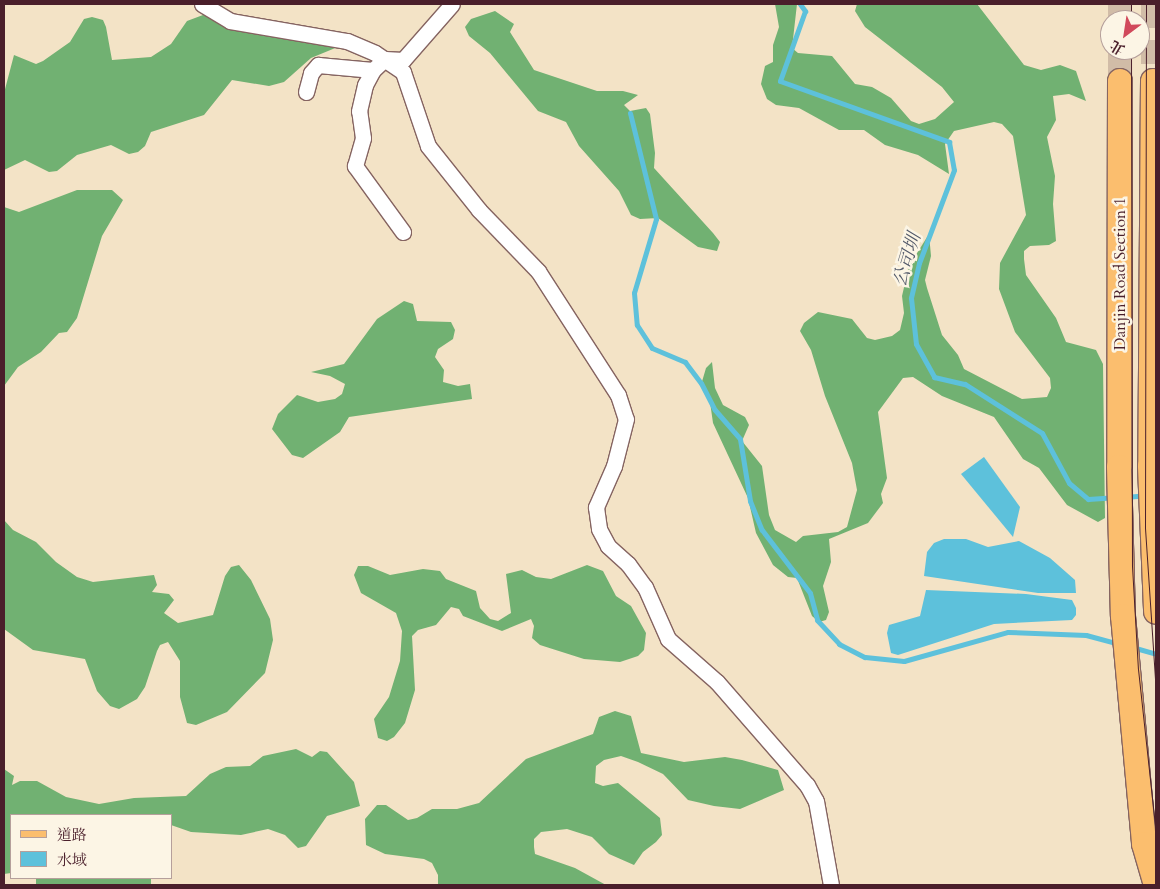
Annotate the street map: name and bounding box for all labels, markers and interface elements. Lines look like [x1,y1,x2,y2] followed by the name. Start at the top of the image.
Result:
[1100,10,1150,60] north arrow
[1107,36,1128,59] text: 北
[1110,197,1130,351] street label: Danjin Road Section 1
[890,231,926,289] water label: 公司圳
[10,814,172,879] legend
[57,825,87,845] text: 道路
[57,850,87,870] text: 水域

